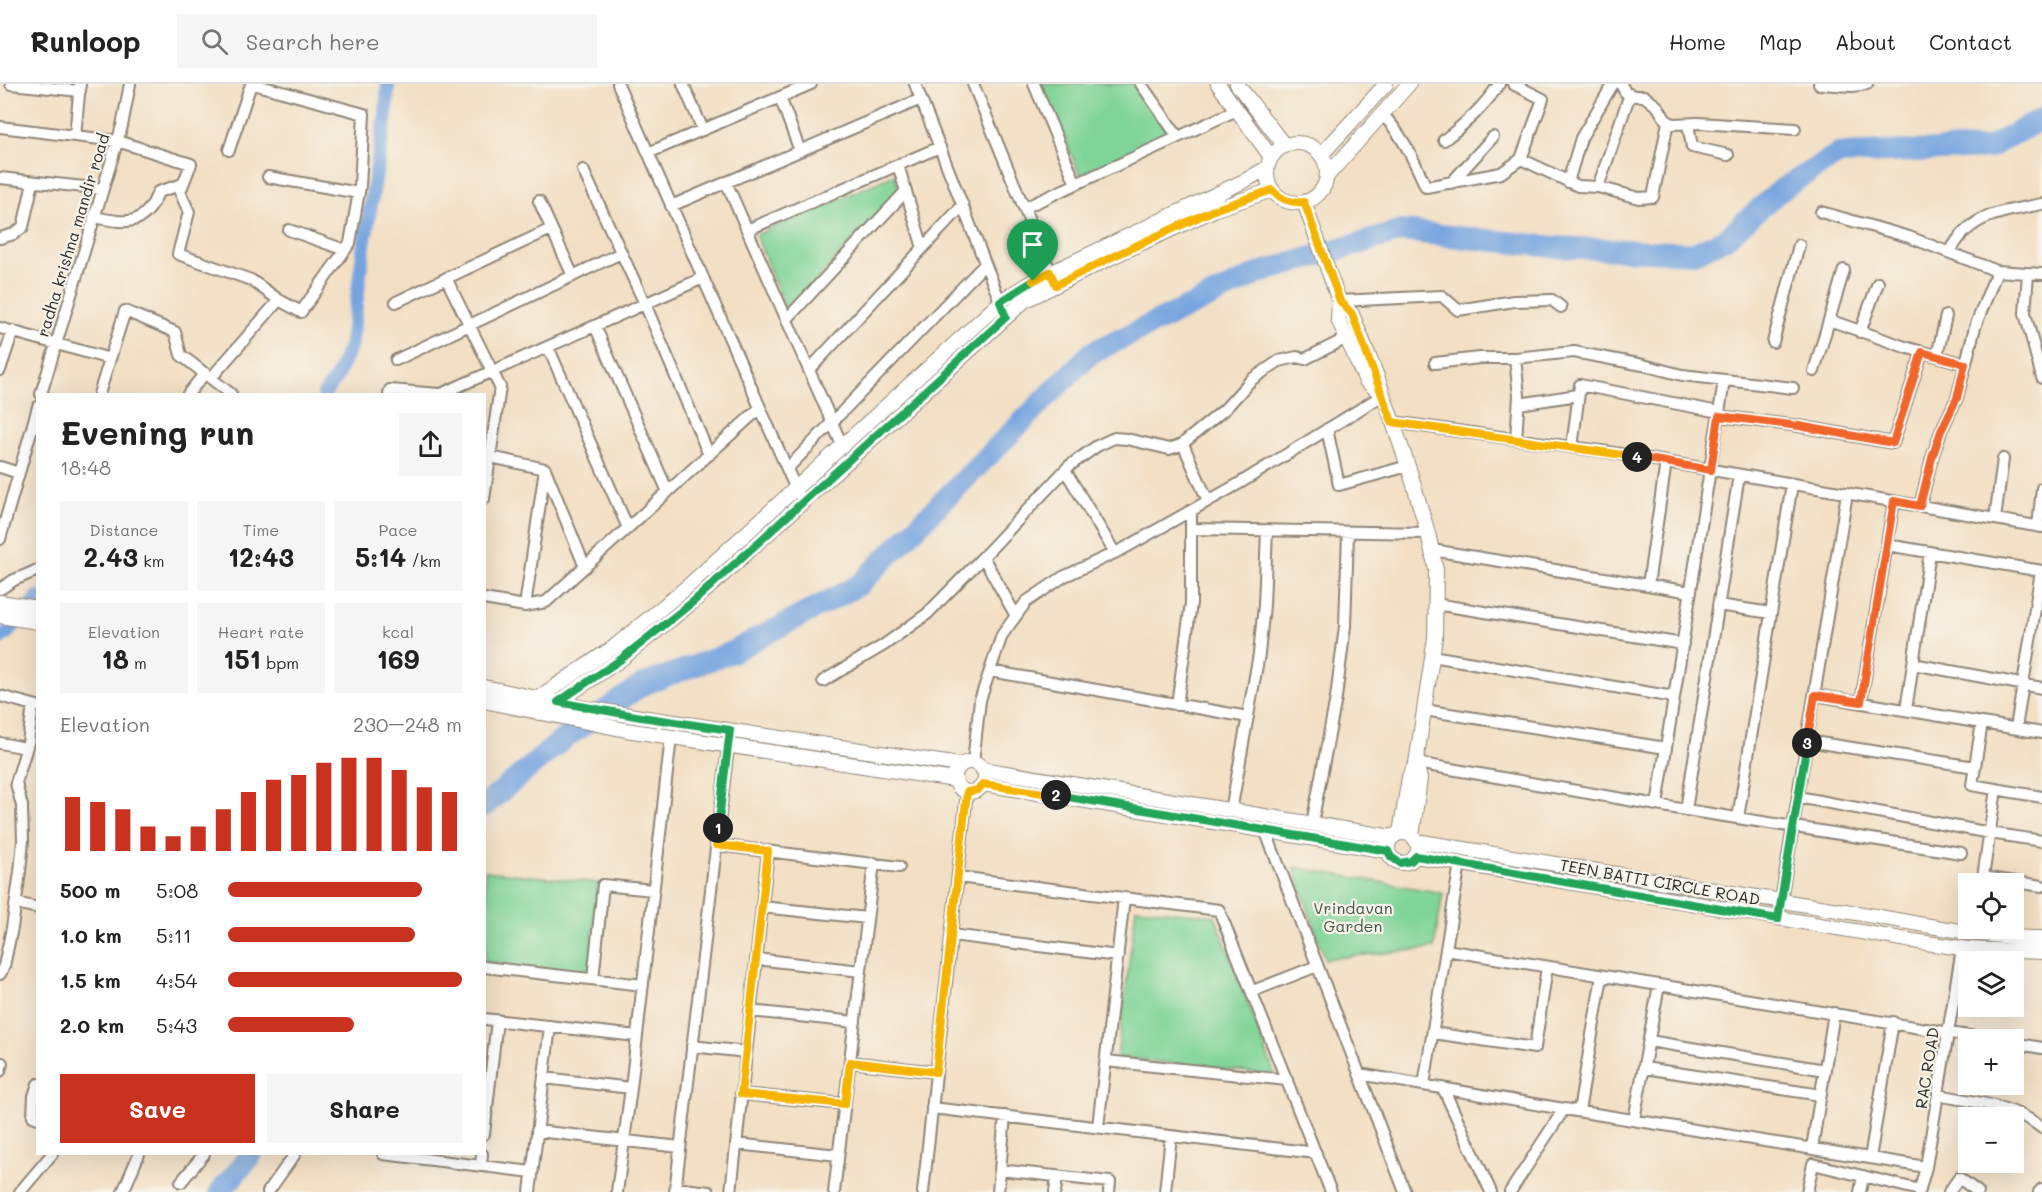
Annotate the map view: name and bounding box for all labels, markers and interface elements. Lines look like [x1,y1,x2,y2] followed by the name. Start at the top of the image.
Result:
[177,14,597,68] search box
[30,23,141,59] text: Runloop
[198,25,231,58] icon: search
[246,27,380,56] text: Search here
[1669,28,1726,55] text: Home
[1759,28,1802,55] text: Map
[1835,28,1896,55] text: About
[1929,28,2012,55] text: Contact
[32,130,114,339] street label: radha krishna mandir road
[1007,219,1058,281] pin
[1016,228,1049,261] icon: arrive
[60,410,254,453] text: Evening run
[399,413,462,476] button: share
[1622,442,1652,472] pin: 4
[1632,446,1642,467] text: 4
[60,454,111,480] text: 18:48
[90,519,158,540] text: Distance
[243,519,279,540] text: Time
[378,519,418,540] text: Pace
[83,540,138,574] text: 2.43
[228,540,294,574] text: 12:43
[355,540,406,574] text: 5:14
[138,550,165,571] text: km
[406,550,441,571] text: /km
[88,621,160,642] text: Elevation
[218,621,304,642] text: Heart rate
[382,621,414,642] text: kcal
[101,642,129,676] text: 18
[223,642,261,676] text: 151
[377,642,419,676] text: 169
[129,652,147,673] text: m
[261,652,299,673] text: bpm
[60,711,150,737] text: Elevation
[353,711,462,737] text: 230–248 m
[1792,728,1822,758] pin: 3
[1802,732,1812,753] text: 3
[1041,780,1071,810] pin: 2
[1052,784,1060,805] text: 2
[703,813,733,843] pin: 1
[714,817,722,838] text: 1
[1558,854,1762,909] street label: TEEN BATTI CIRCLE ROAD
[1958,873,2024,1173] map controls
[1958,873,2024,939] button: locate
[60,877,120,903] text: 500 m
[156,877,198,903] text: 5:08
[1313,897,1393,936] park label: Vrindavan Garden
[60,922,122,948] text: 1.0 km
[156,922,192,948] text: 5:11
[1958,951,2024,1017] button: layers
[60,967,121,993] text: 1.5 km
[156,967,197,993] text: 4:54
[60,1012,124,1038] text: 2.0 km
[156,1012,197,1038] text: 5:43
[1910,1026,1943,1110] street label: RAC ROAD
[1958,1029,2024,1095] button: +
[60,1074,255,1143] button: Save
[267,1074,462,1143] button: Share
[1958,1107,2024,1173] button: −

